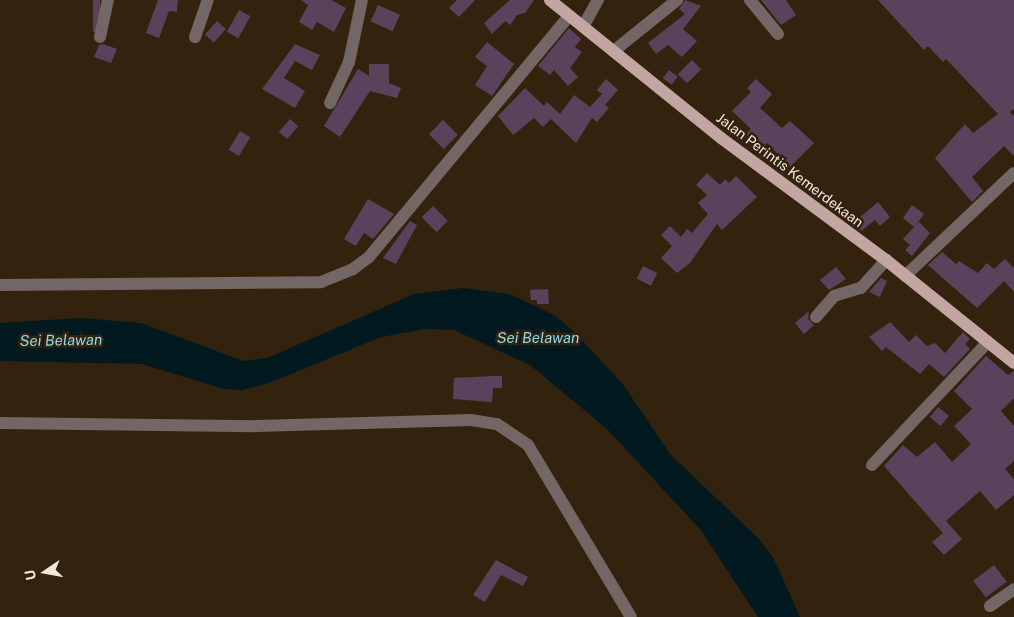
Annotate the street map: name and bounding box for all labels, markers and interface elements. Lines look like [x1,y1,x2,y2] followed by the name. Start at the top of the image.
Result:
[713,109,867,231] street label: Jalan Perintis Kemerdekaan
[497,329,579,347] water label: Sei Belawan
[20,330,102,350] water label: Sei Belawan
[20,547,70,597] north arrow
[21,569,39,582] text: U

